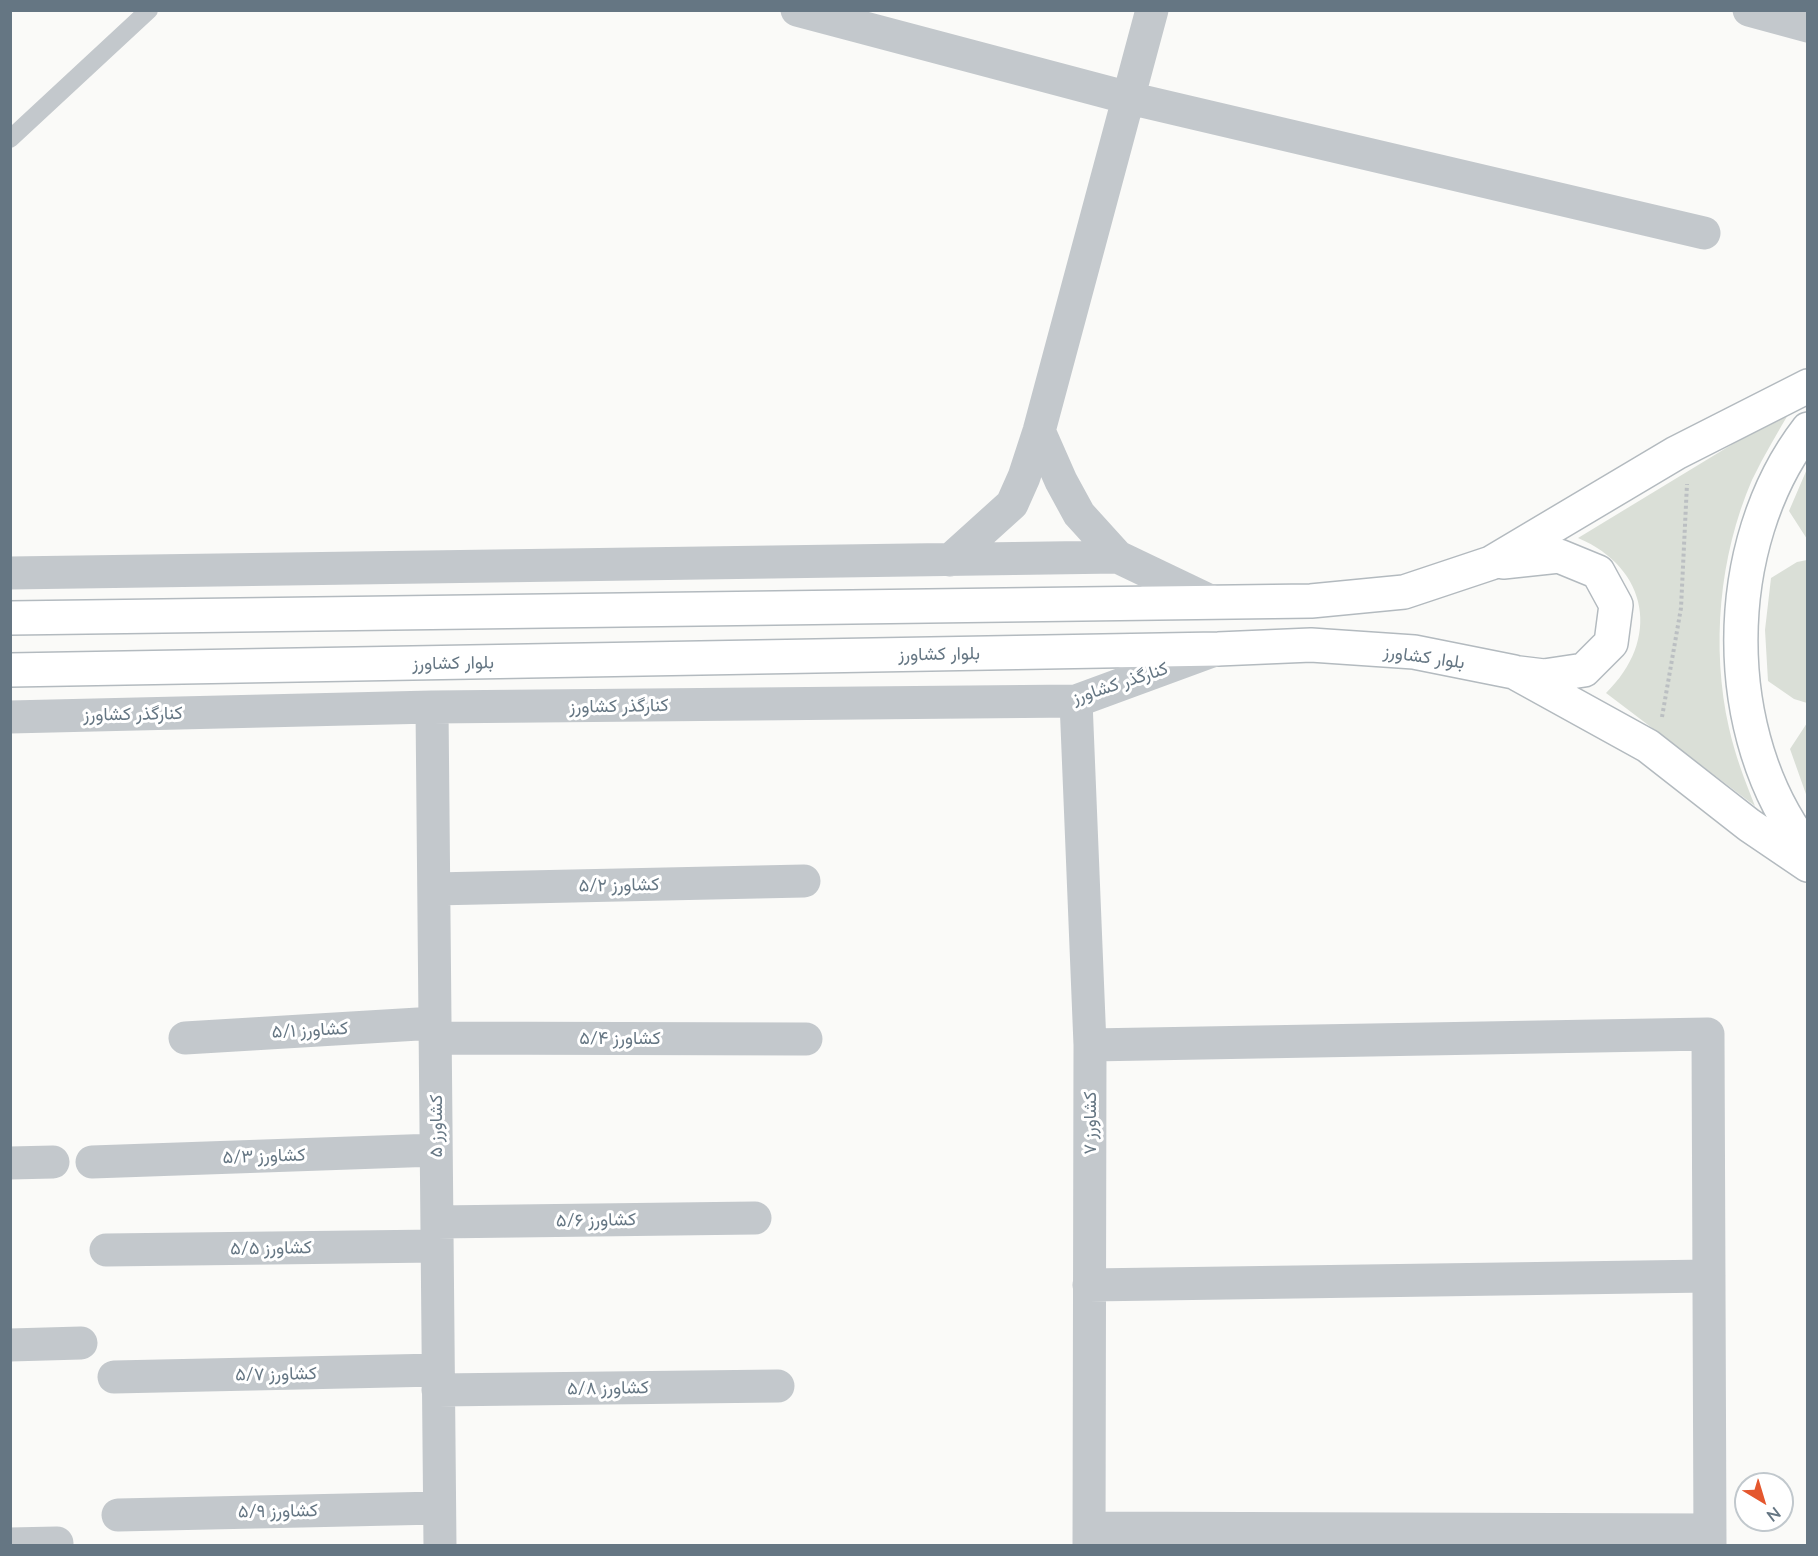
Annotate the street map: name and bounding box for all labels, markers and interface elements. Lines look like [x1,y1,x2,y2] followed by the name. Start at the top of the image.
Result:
[1382,641,1466,673] street label: بلوار کشاورز
[898,642,980,666] street label: بلوار کشاورز
[412,651,494,675] street label: بلوار کشاورز
[1069,657,1171,709] street label: کنارگذر کشاورز
[569,694,669,718] street label: کنارگذر کشاورز
[83,702,183,726] street label: کنارگذر کشاورز
[578,873,660,897] street label: کشاورز ۵/۲
[271,1017,349,1043] street label: کشاورز ۵/۱
[579,1027,661,1049] street label: کشاورز ۵/۴
[1079,1091,1101,1155] street label: کشاورز ۷
[425,1094,447,1158] street label: کشاورز ۵
[222,1144,306,1168] street label: کشاورز ۵/۳
[556,1209,636,1231] street label: کشاورز ۵/۶
[230,1236,312,1260] street label: کشاورز ۵/۵
[235,1362,317,1386] street label: کشاورز ۵/۷
[567,1376,649,1400] street label: کشاورز ۵/۸
[1734,1472,1794,1532] north arrow
[238,1500,318,1522] street label: کشاورز ۵/۹
[1763,1504,1785,1526] text: N

